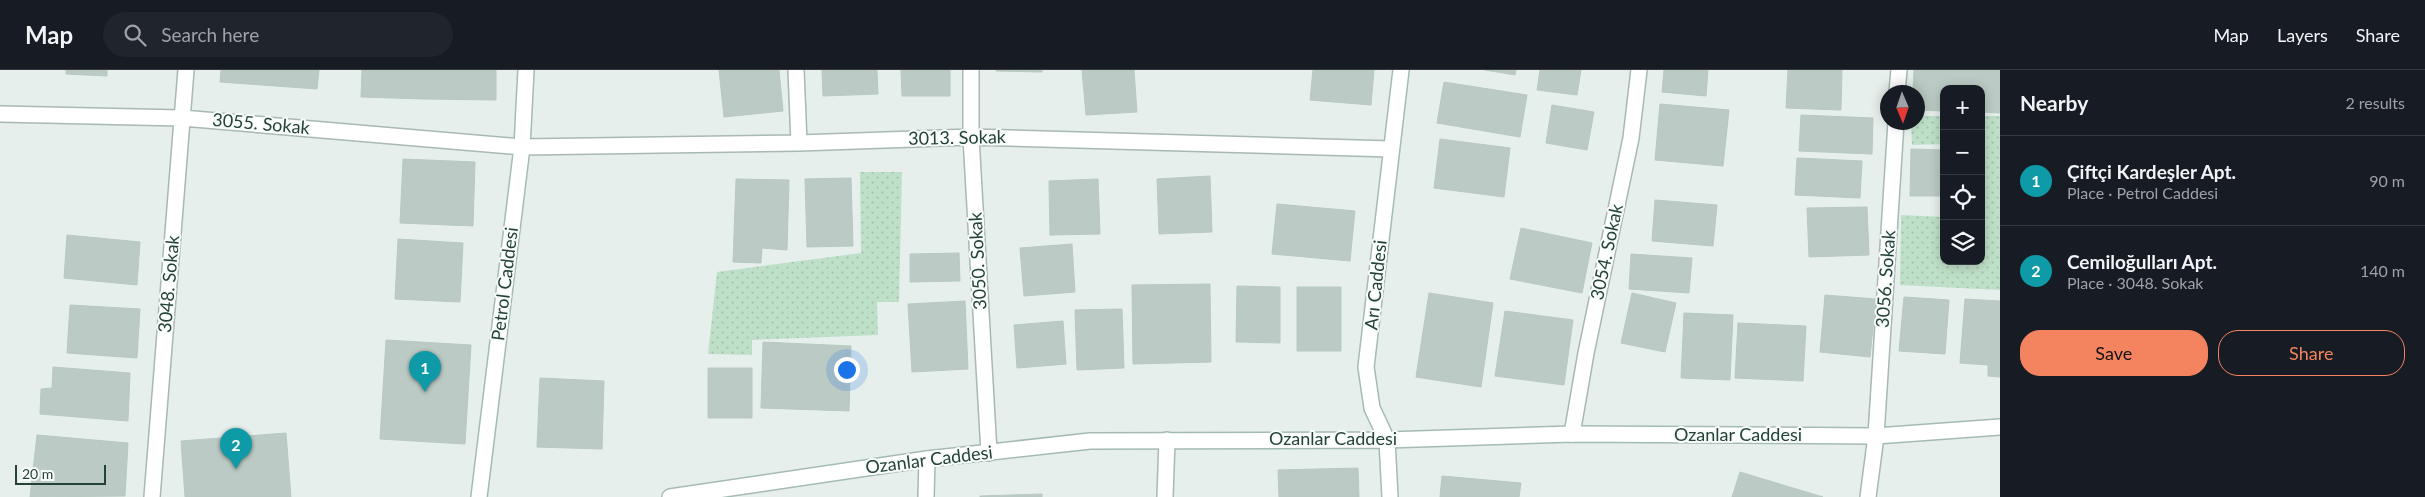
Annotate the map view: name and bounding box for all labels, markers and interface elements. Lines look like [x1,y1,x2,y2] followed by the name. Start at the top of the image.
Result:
[103,12,453,57] search box
[25,20,73,49] text: Map
[121,21,149,49] icon: search
[161,23,259,46] text: Search here
[2213,24,2249,46] text: Map
[2277,24,2328,46] text: Layers
[2356,24,2400,46] text: Share
[1880,85,1925,130] north arrow
[1940,85,1985,265] map controls
[1940,85,1985,130] button: +
[2020,90,2088,115] text: Nearby
[2345,93,2405,112] text: 2 results
[211,108,312,138] street label: 3055. Sokak
[908,125,1007,149] street label: 3013. Sokak
[1940,130,1985,175] button: −
[2067,160,2236,183] text: Çiftçi Kardeşler Apt.
[2031,171,2041,190] text: 1
[2369,171,2405,190] text: 90 m
[1940,175,1985,220] button: locate
[2067,183,2218,202] text: Place · Petrol Caddesi
[1585,201,1627,302] street label: 3054. Sokak
[963,211,991,310] street label: 3050. Sokak
[1940,220,1985,265] button: layers
[486,226,522,342] street label: Petrol Caddesi
[1871,229,1899,328] street label: 3056. Sokak
[153,233,183,334] street label: 3048. Sokak
[1359,239,1391,331] street label: Arı Caddesi
[2067,250,2217,273] text: Cemiloğulları Apt.
[2031,261,2041,280] text: 2
[2360,261,2405,280] text: 140 m
[2067,273,2204,292] text: Place · 3048. Sokak
[2020,330,2208,376] button: Save
[2218,330,2405,376] button: Share
[409,351,441,392] pin: 1
[834,357,860,383] your location
[1674,423,1802,445] street label: Ozanlar Caddesi
[1269,427,1397,449] street label: Ozanlar Caddesi
[220,428,252,469] pin: 2
[864,440,994,478] street label: Ozanlar Caddesi
[15,462,106,485] scale bar
[22,465,53,482] text: 20 m

